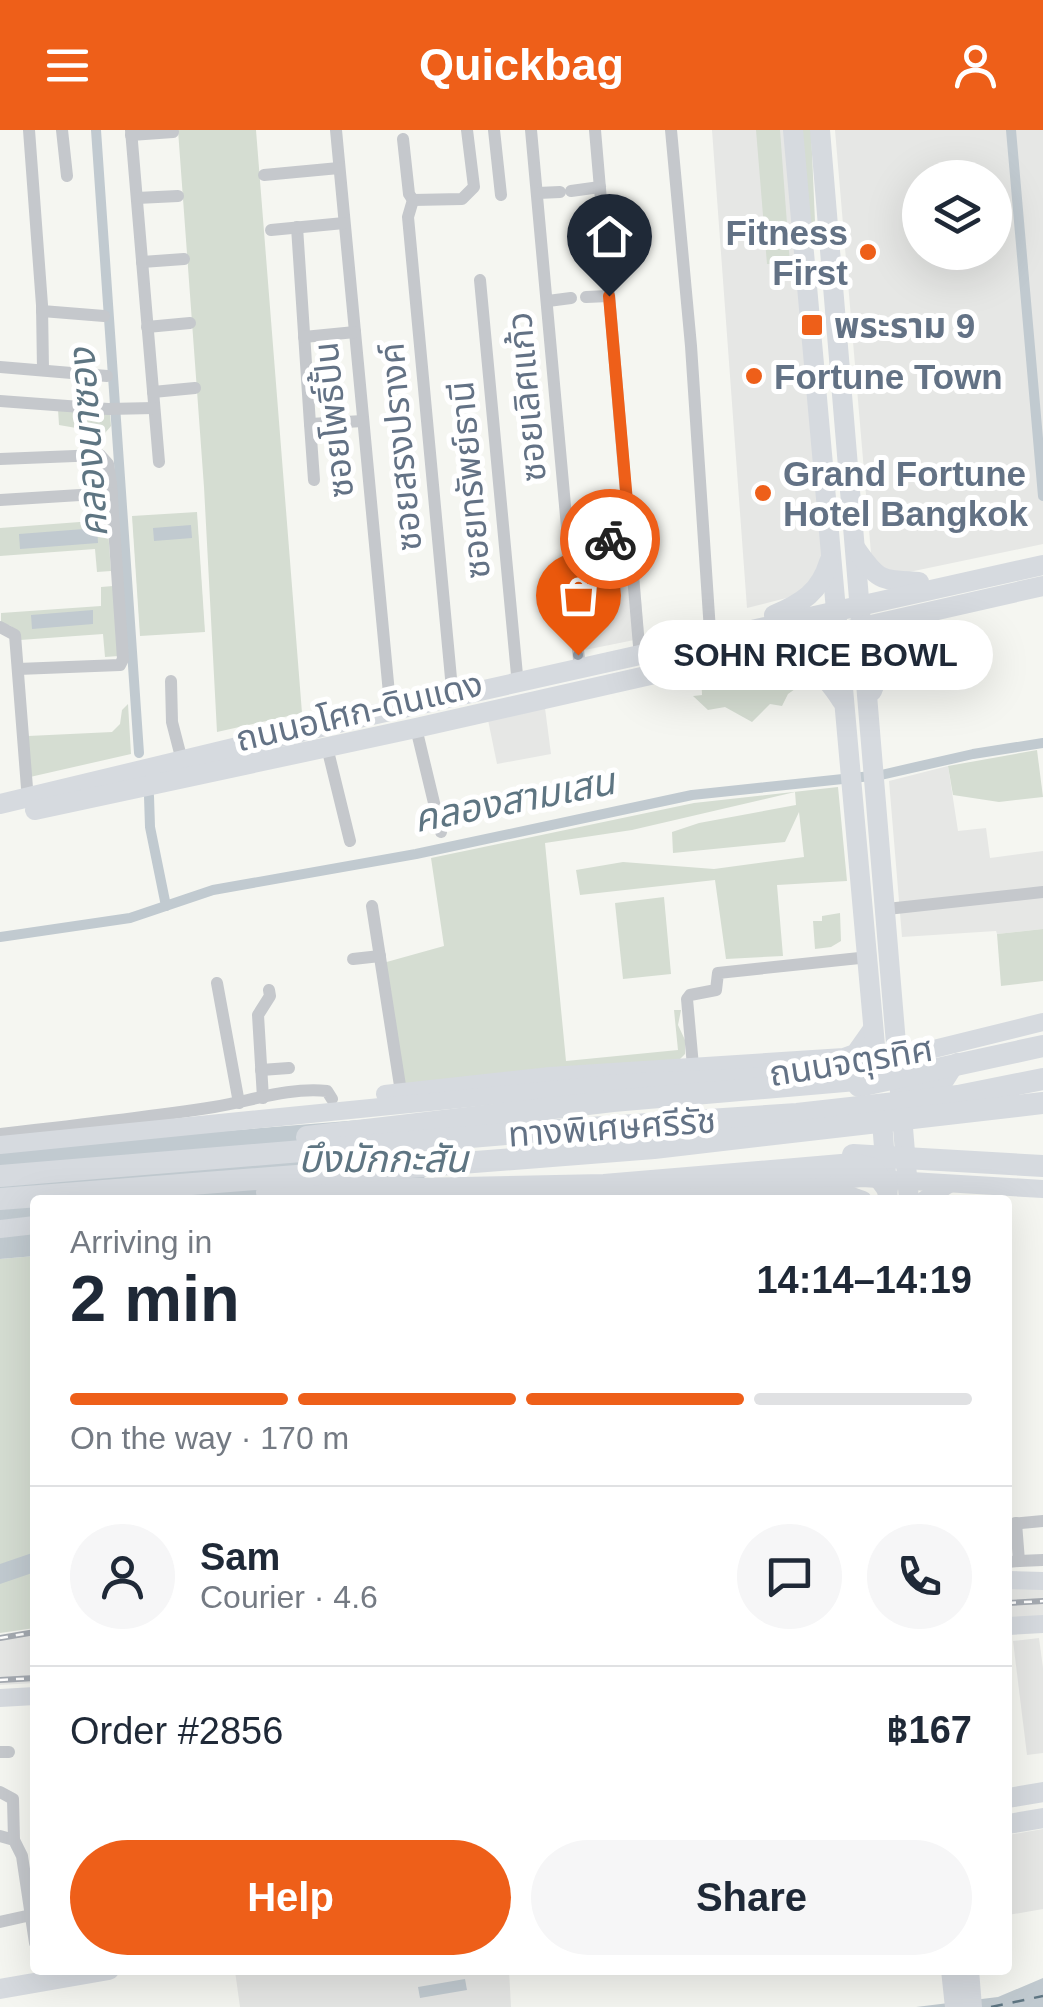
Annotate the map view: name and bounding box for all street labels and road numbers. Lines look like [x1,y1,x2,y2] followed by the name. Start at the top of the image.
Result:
[499,310,553,484] street label: ซอยเลิศแก้ว
[303,340,361,500] street label: ซอยโพธิ์ปั้น
[371,341,429,553] street label: ซอยสรงปรางค์
[441,379,497,581] street label: ซอยทรัพย์ธานี
[232,664,486,758] street label: ถนนอโศก-ดินแดง
[766,1029,936,1095] street label: ถนนจตุรทิศ
[507,1100,717,1154] street label: ทางพิเศษศรีรัช

